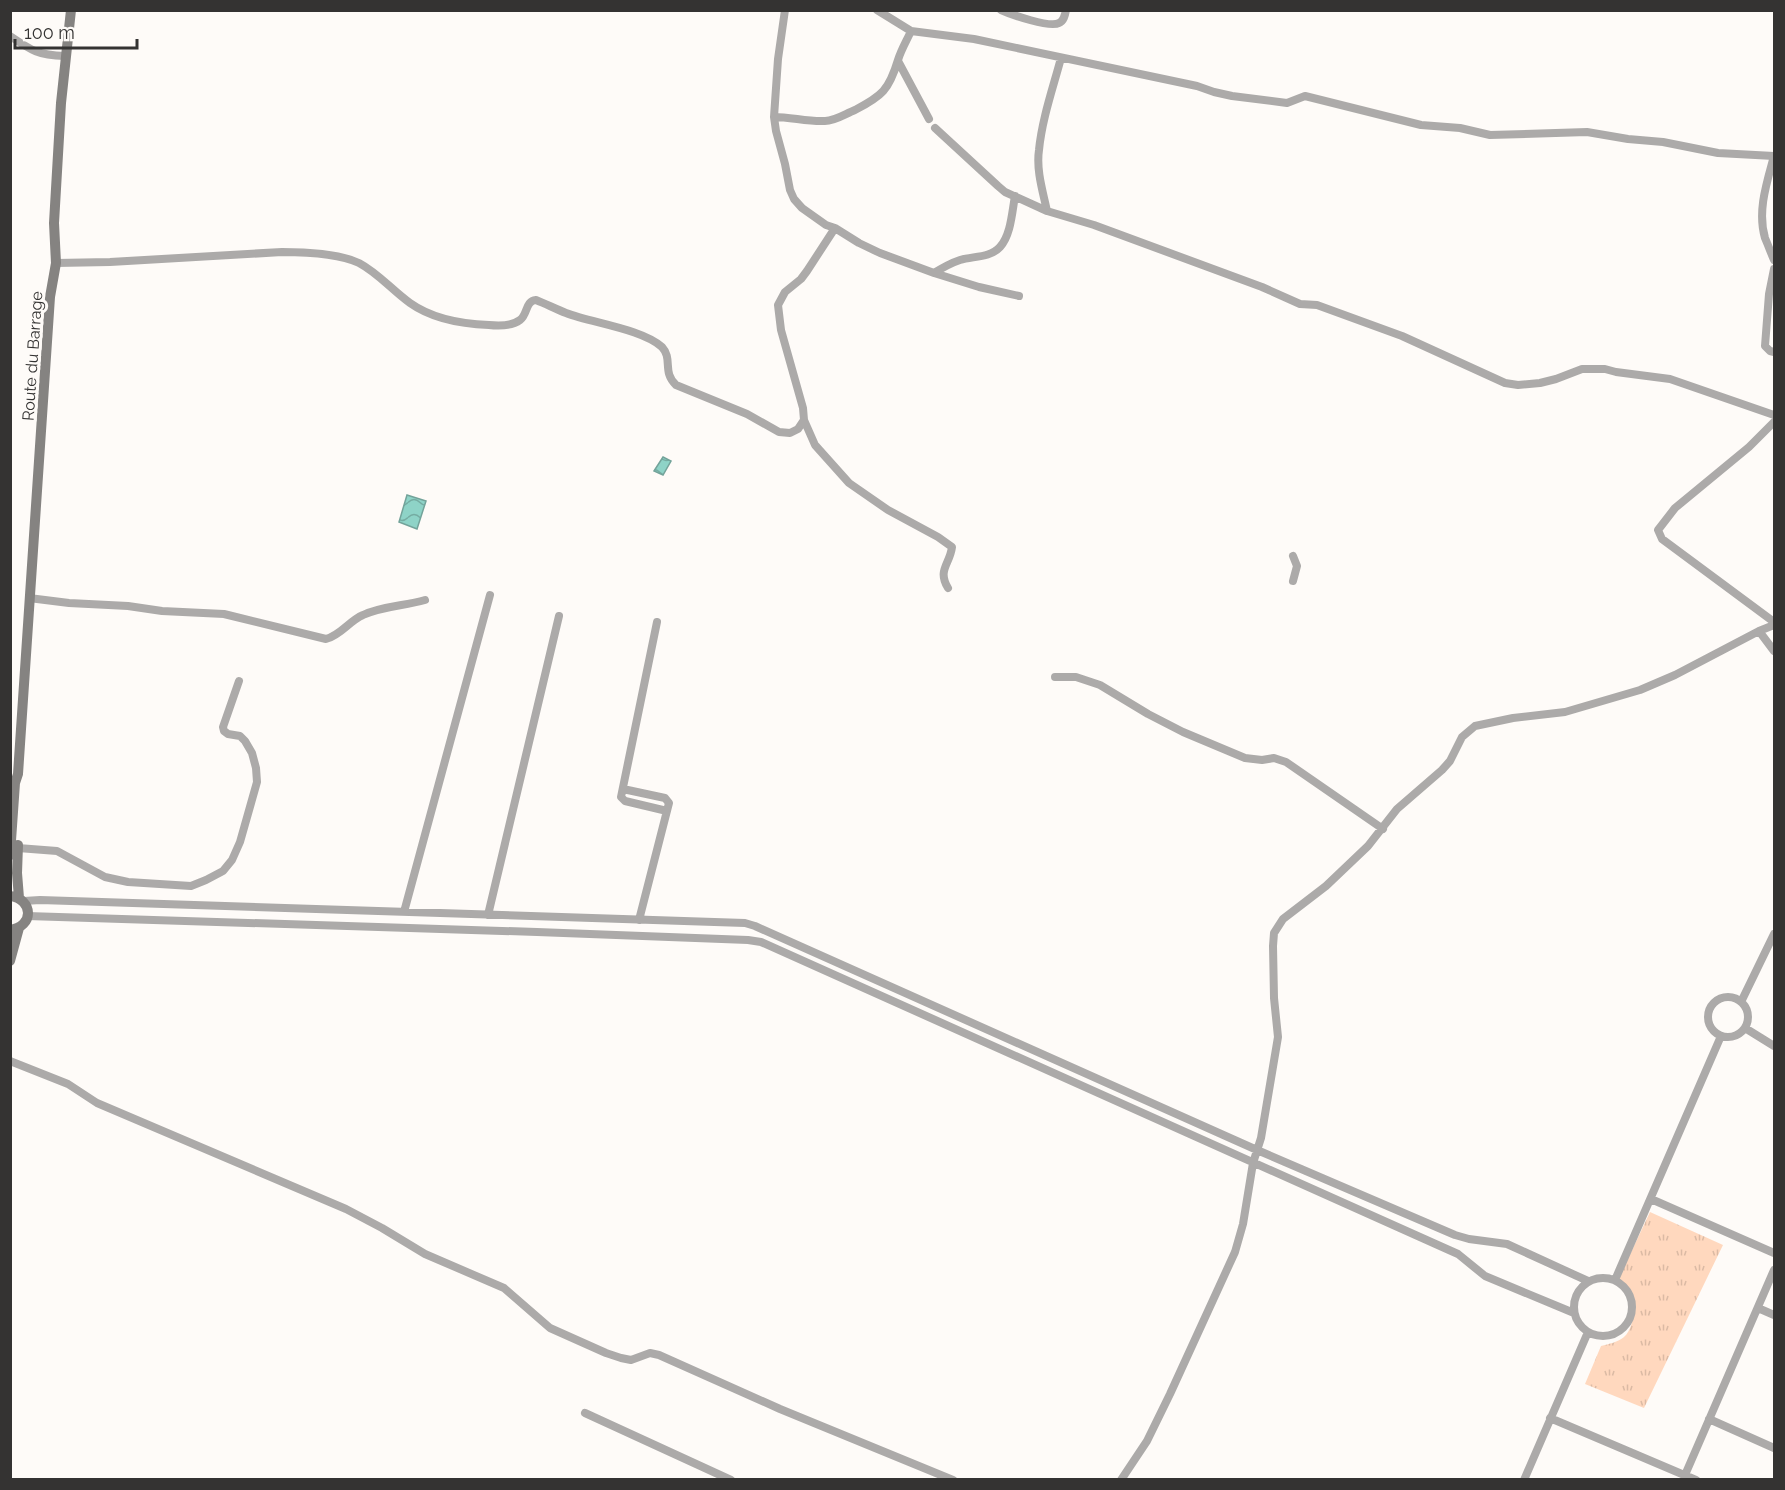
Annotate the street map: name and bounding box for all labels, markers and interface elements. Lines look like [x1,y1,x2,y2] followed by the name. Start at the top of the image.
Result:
[15,12,136,50] scale bar
[24,22,75,43] text: 100 m
[18,291,47,422] street label: Route du Barrage

